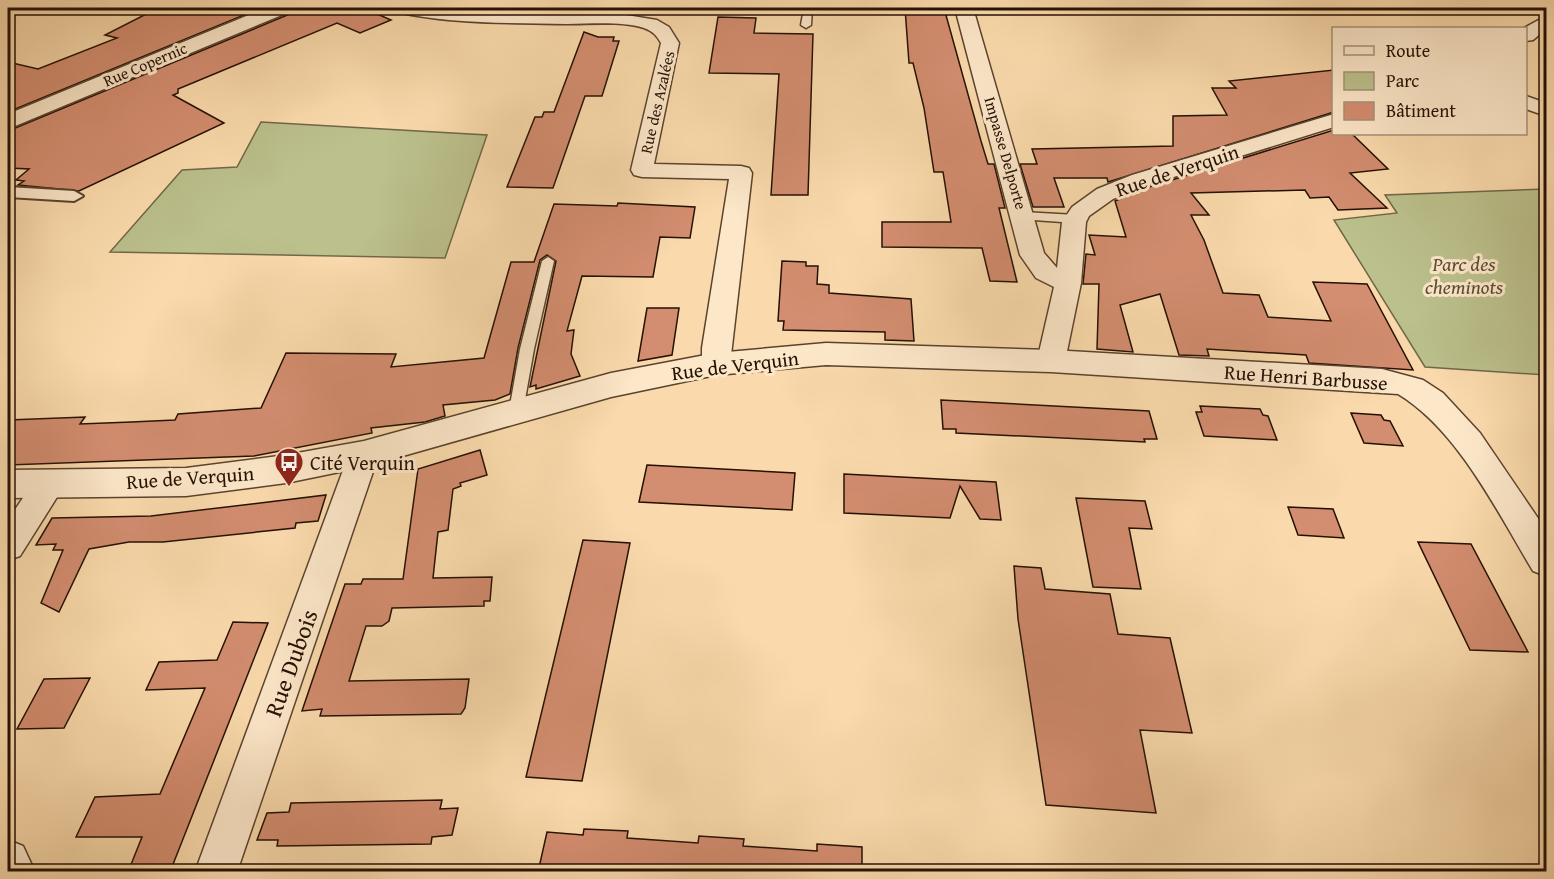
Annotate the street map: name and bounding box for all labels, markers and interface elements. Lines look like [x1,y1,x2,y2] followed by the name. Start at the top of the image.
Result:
[1332,27,1527,135] legend
[99,36,191,92] street label: Rue Copernic
[1386,37,1430,64] text: Route
[634,48,680,156] street label: Rue des Azalées
[1386,67,1419,94] text: Parc
[978,94,1034,212] street label: Impasse Delporte
[1386,97,1456,124] text: Bâtiment
[1112,136,1242,204] street label: Rue de Verquin
[1425,249,1504,301] park label: Parc des cheminots
[670,343,800,387] street label: Rue de Verquin
[1223,357,1389,397] street label: Rue Henri Barbusse
[273,446,305,488] bus stop icon: Cité Verquin
[310,448,415,477] place label: Cité Verquin
[125,458,255,496] street label: Rue de Verquin
[255,604,327,722] street label: Rue Dubois

